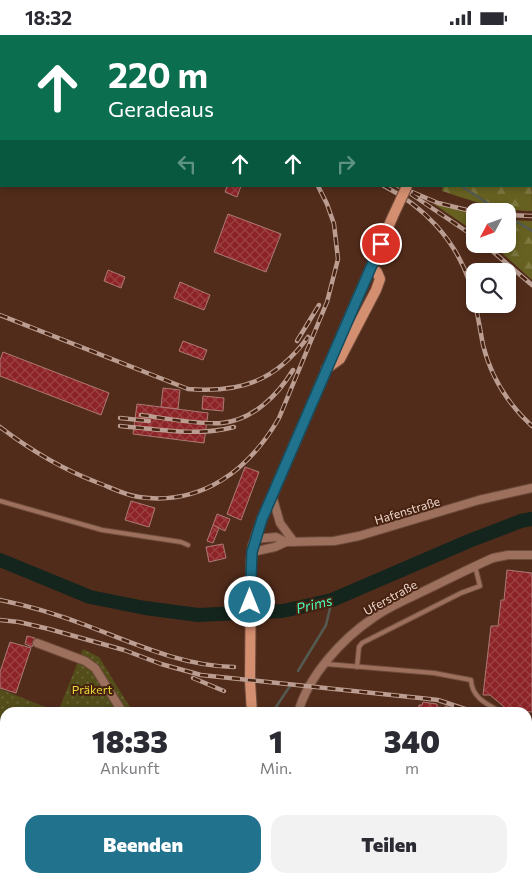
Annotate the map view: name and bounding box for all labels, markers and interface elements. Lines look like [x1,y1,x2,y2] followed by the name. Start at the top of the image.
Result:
[25,6,72,29] text: 18:32
[108,52,208,95] text: 220 m
[25,55,90,120] icon: ahead
[108,95,214,122] text: Geradeaus
[173,150,201,178] icon: left
[226,150,254,178] icon: ahead
[279,150,307,178] icon: ahead
[332,150,360,178] icon: right
[466,203,516,253] north arrow
[466,203,516,313] map controls
[360,223,402,265] pin
[367,230,395,258] icon: arrive
[466,263,516,313] button: search
[373,493,441,527] street label: Hafenstraße
[223,575,275,627] position arrow
[361,577,419,617] street label: Uferstraße
[294,591,334,617] water label: Prims
[72,682,112,696] park label: Präkert
[92,722,168,759] text: 18:33
[269,722,283,759] text: 1
[384,722,440,759] text: 340
[100,758,160,777] text: Ankunft
[260,758,292,777] text: Min.
[405,758,419,777] text: m
[25,815,261,873] button: Beenden
[271,815,507,873] button: Teilen

